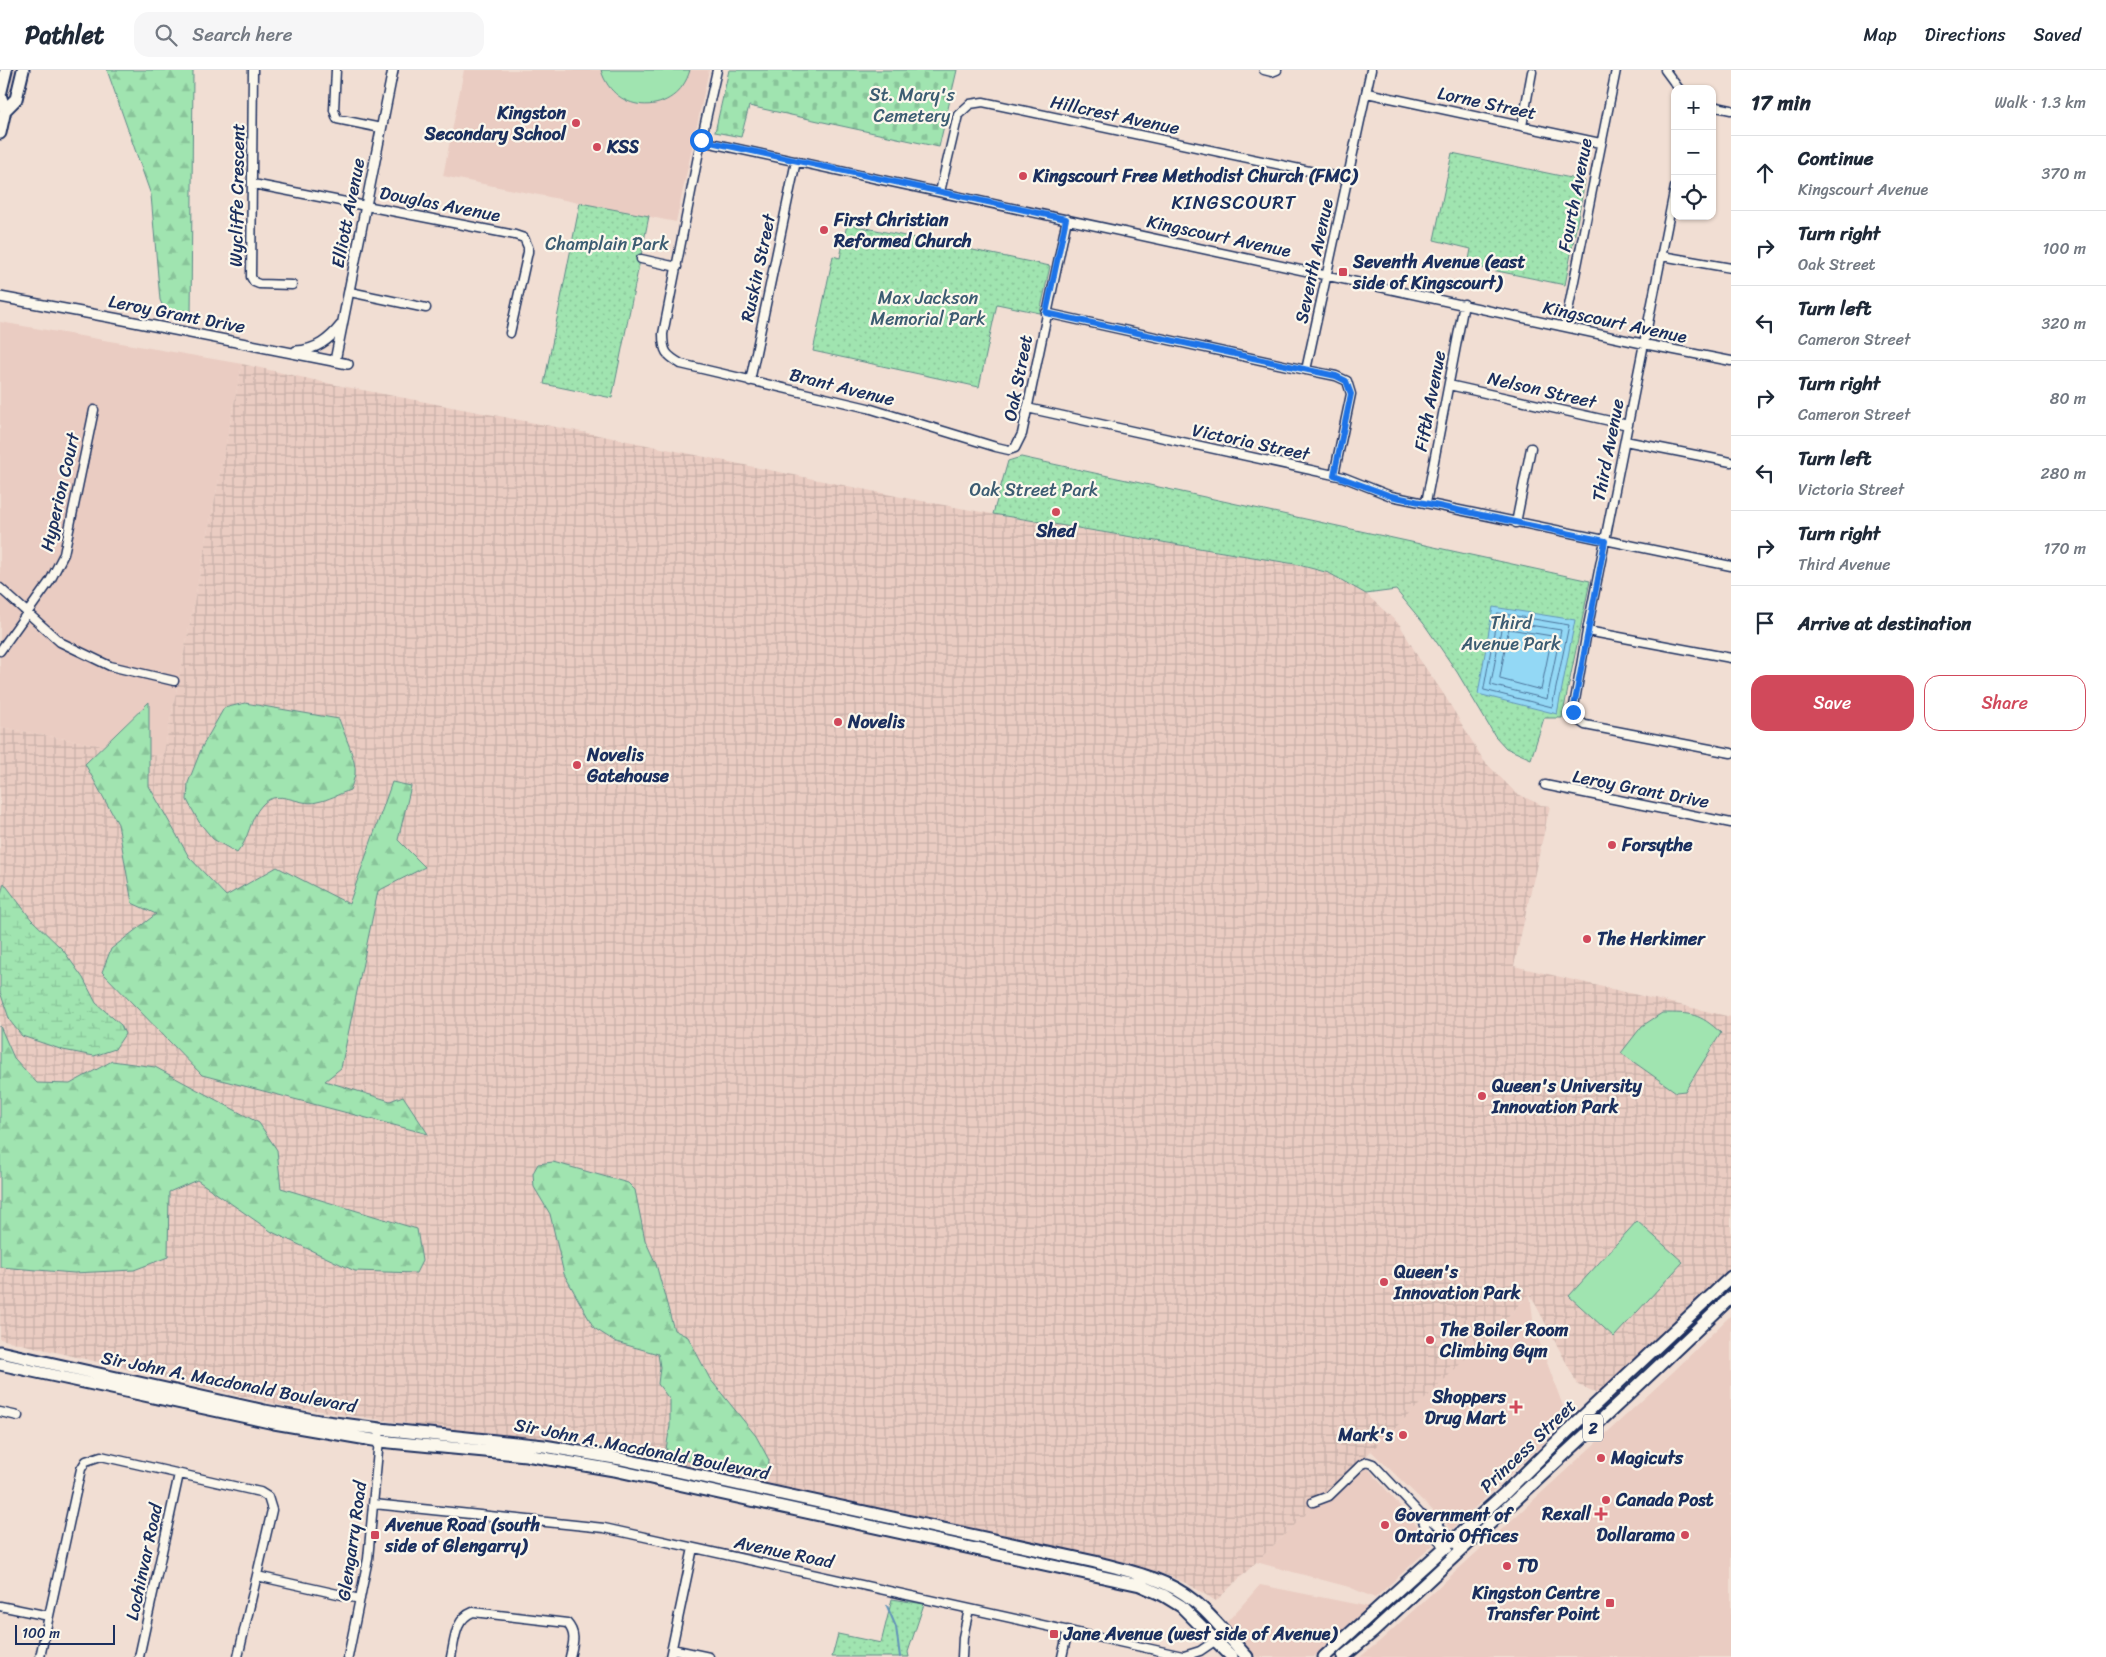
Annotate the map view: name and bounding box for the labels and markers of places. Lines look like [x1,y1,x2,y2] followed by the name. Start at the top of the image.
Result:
[424,97,567,150] place label: Kingston Secondary School
[570,117,582,129] marker: Kingston Secondary School
[606,131,639,163] place label: KSS
[591,141,603,153] marker: KSS
[1032,160,1359,192] place label: Kingscourt Free Methodist Church (FMC)
[1017,170,1029,182] marker: Kingscourt Free Methodist Church (FMC)
[833,204,972,257] place label: First Christian Reformed Church
[818,224,830,236] marker: First Christian Reformed Church
[1352,246,1525,299] place label: Seventh Avenue (east side of Kingscourt)
[1337,266,1349,278] marker: Seventh Avenue (east side of Kingscourt)
[1050,506,1062,518] marker: Shed
[1035,515,1077,547] place label: Shed
[847,706,905,738] place label: Novelis
[832,716,844,728] marker: Novelis
[586,739,670,792] place label: Novelis Gatehouse
[571,759,583,771] marker: Novelis Gatehouse
[1621,829,1693,861] place label: Forsythe
[1606,839,1618,851] marker: Forsythe
[1597,923,1706,955] place label: The Herkimer
[1581,933,1593,945] marker: The Herkimer
[1491,1070,1643,1123] place label: Queen's University Innovation Park
[1476,1090,1488,1102] marker: Queen's University Innovation Park
[1393,1256,1521,1309] place label: Queen's Innovation Park
[1378,1276,1390,1288] marker: Queen's Innovation Park
[1439,1314,1568,1367] place label: The Boiler Room Climbing Gym
[1424,1334,1436,1346] marker: The Boiler Room Climbing Gym
[1425,1381,1507,1434] place label: Shoppers Drug Mart
[1510,1401,1522,1413] marker: Shoppers Drug Mart
[1337,1419,1394,1451] place label: Mark's
[1397,1429,1409,1441] marker: Mark's
[1610,1442,1684,1474] place label: Magicuts
[1595,1452,1607,1464] marker: Magicuts
[1615,1484,1714,1516] place label: Canada Post
[1600,1494,1612,1506] marker: Canada Post
[1541,1498,1592,1530] place label: Rexall
[1394,1499,1519,1552] place label: Government of Ontario Offices
[1595,1508,1607,1520] marker: Rexall
[384,1509,541,1562] place label: Avenue Road (south side of Glengarry)
[1379,1519,1391,1531] marker: Government of Ontario Offices
[1597,1519,1675,1551] place label: Dollarama
[369,1529,381,1541] marker: Avenue Road (south side of Glengarry)
[1679,1529,1691,1541] marker: Dollarama
[1517,1550,1538,1582] place label: TD
[1501,1560,1513,1572] marker: TD
[1471,1577,1601,1630] place label: Kingston Centre Transfer Point
[1604,1597,1616,1609] marker: Kingston Centre Transfer Point
[1063,1618,1339,1650] place label: Jane Avenue (west side of Avenue)
[1048,1628,1060,1640] marker: Jane Avenue (west side of Avenue)

